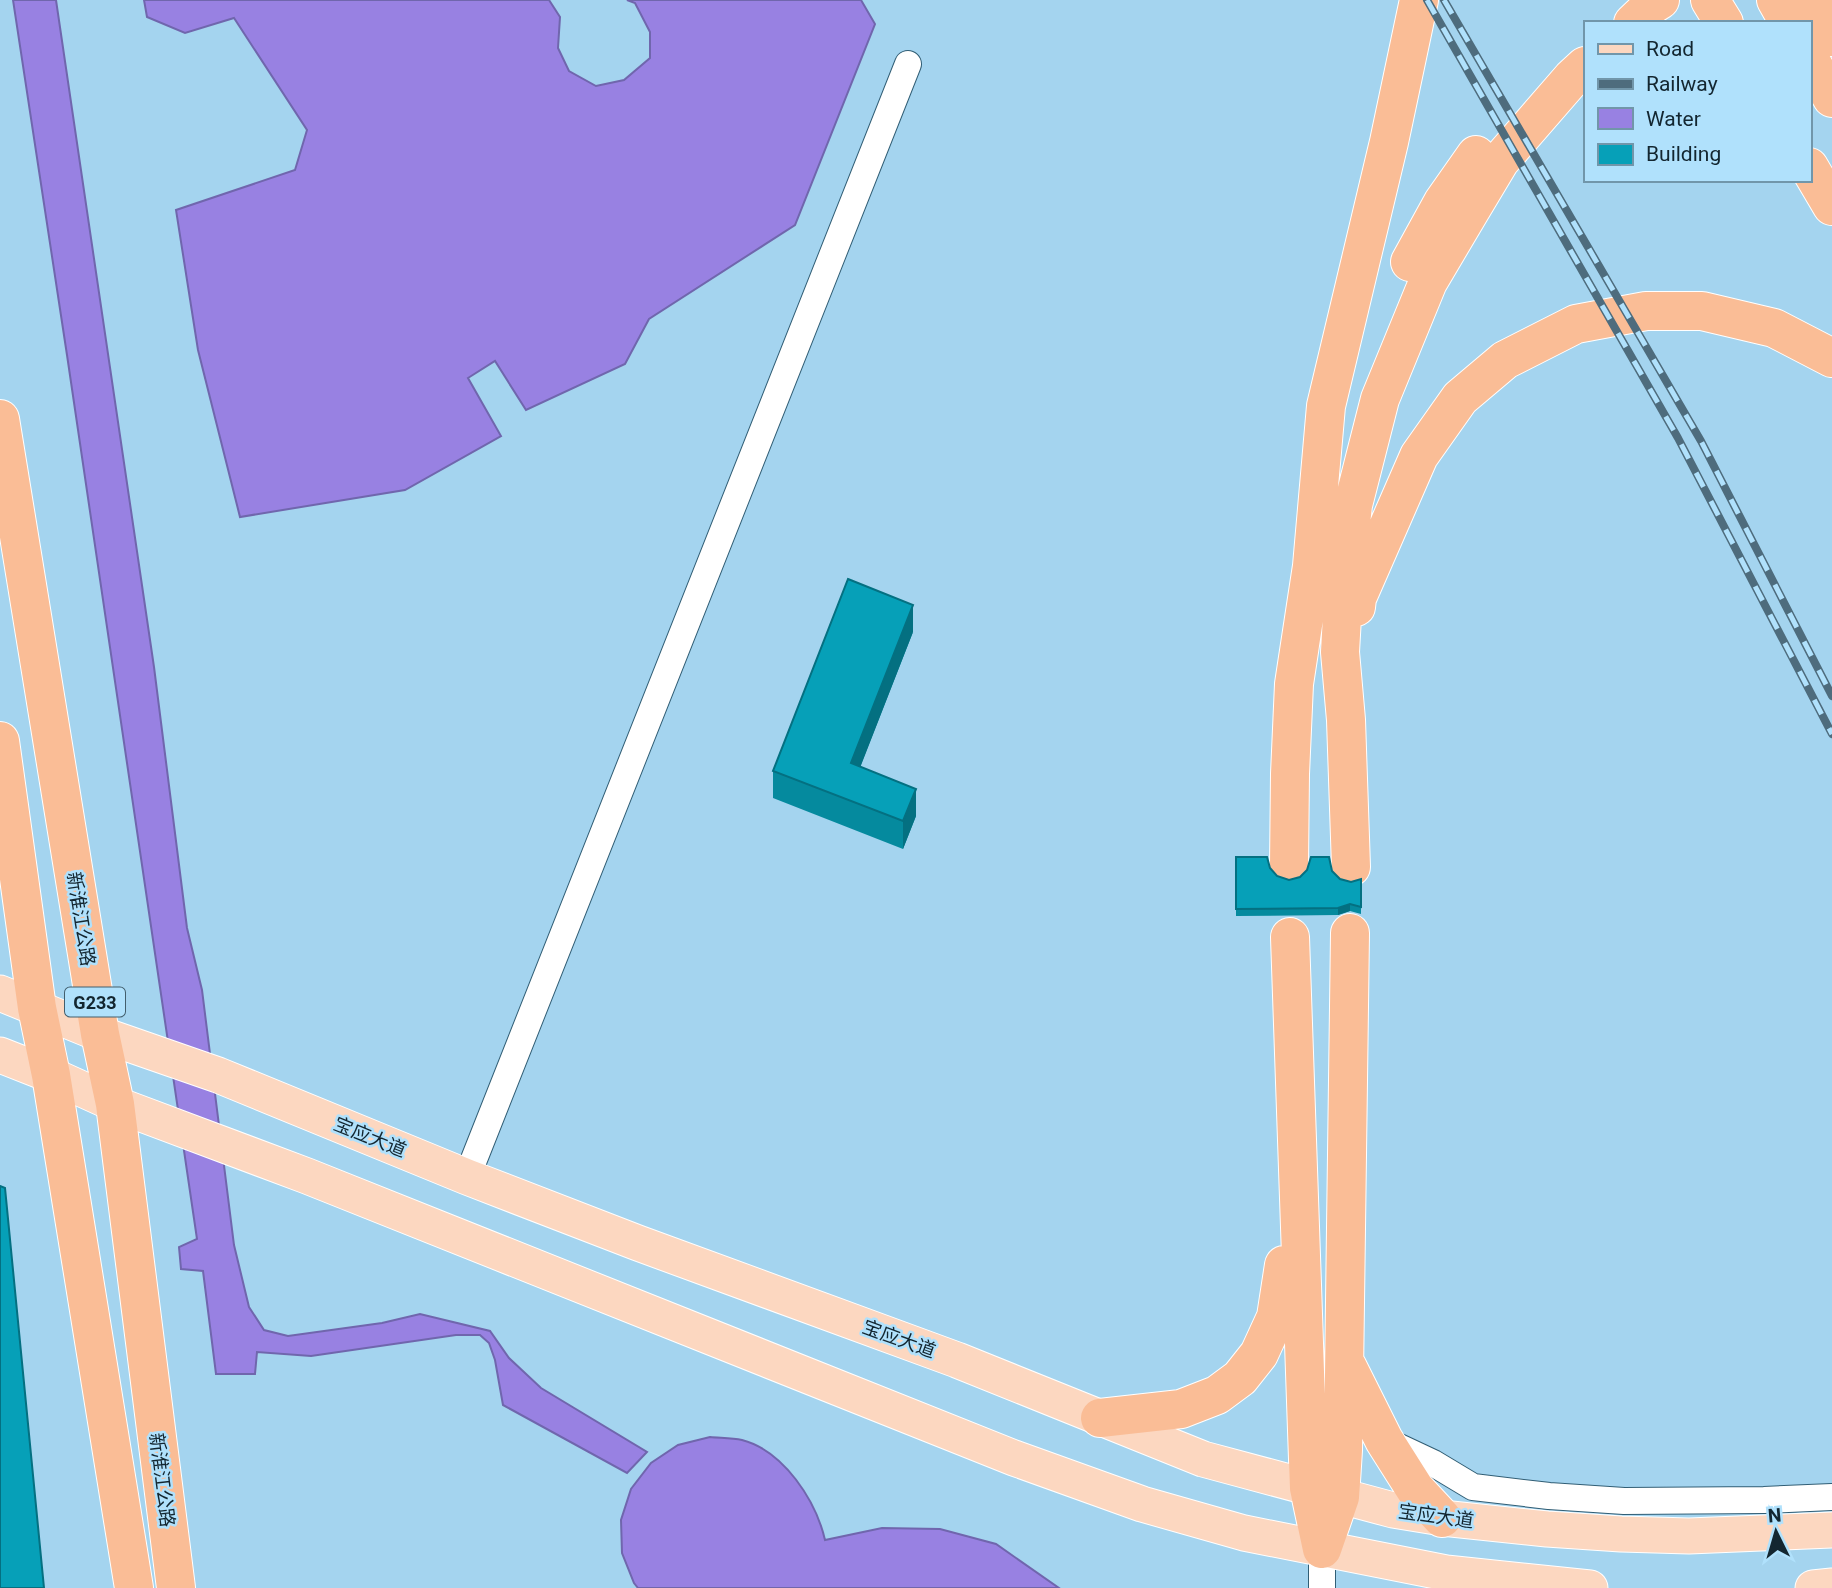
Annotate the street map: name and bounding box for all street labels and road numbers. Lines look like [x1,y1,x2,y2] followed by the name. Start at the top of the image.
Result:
[62,870,100,968] street label: 新淮江公路
[65,987,125,1016] road number: G233
[330,1112,410,1162] street label: 宝应大道
[859,1315,939,1363] street label: 宝应大道
[145,1431,179,1529] street label: 新淮江公路
[1397,1499,1475,1533] street label: 宝应大道

